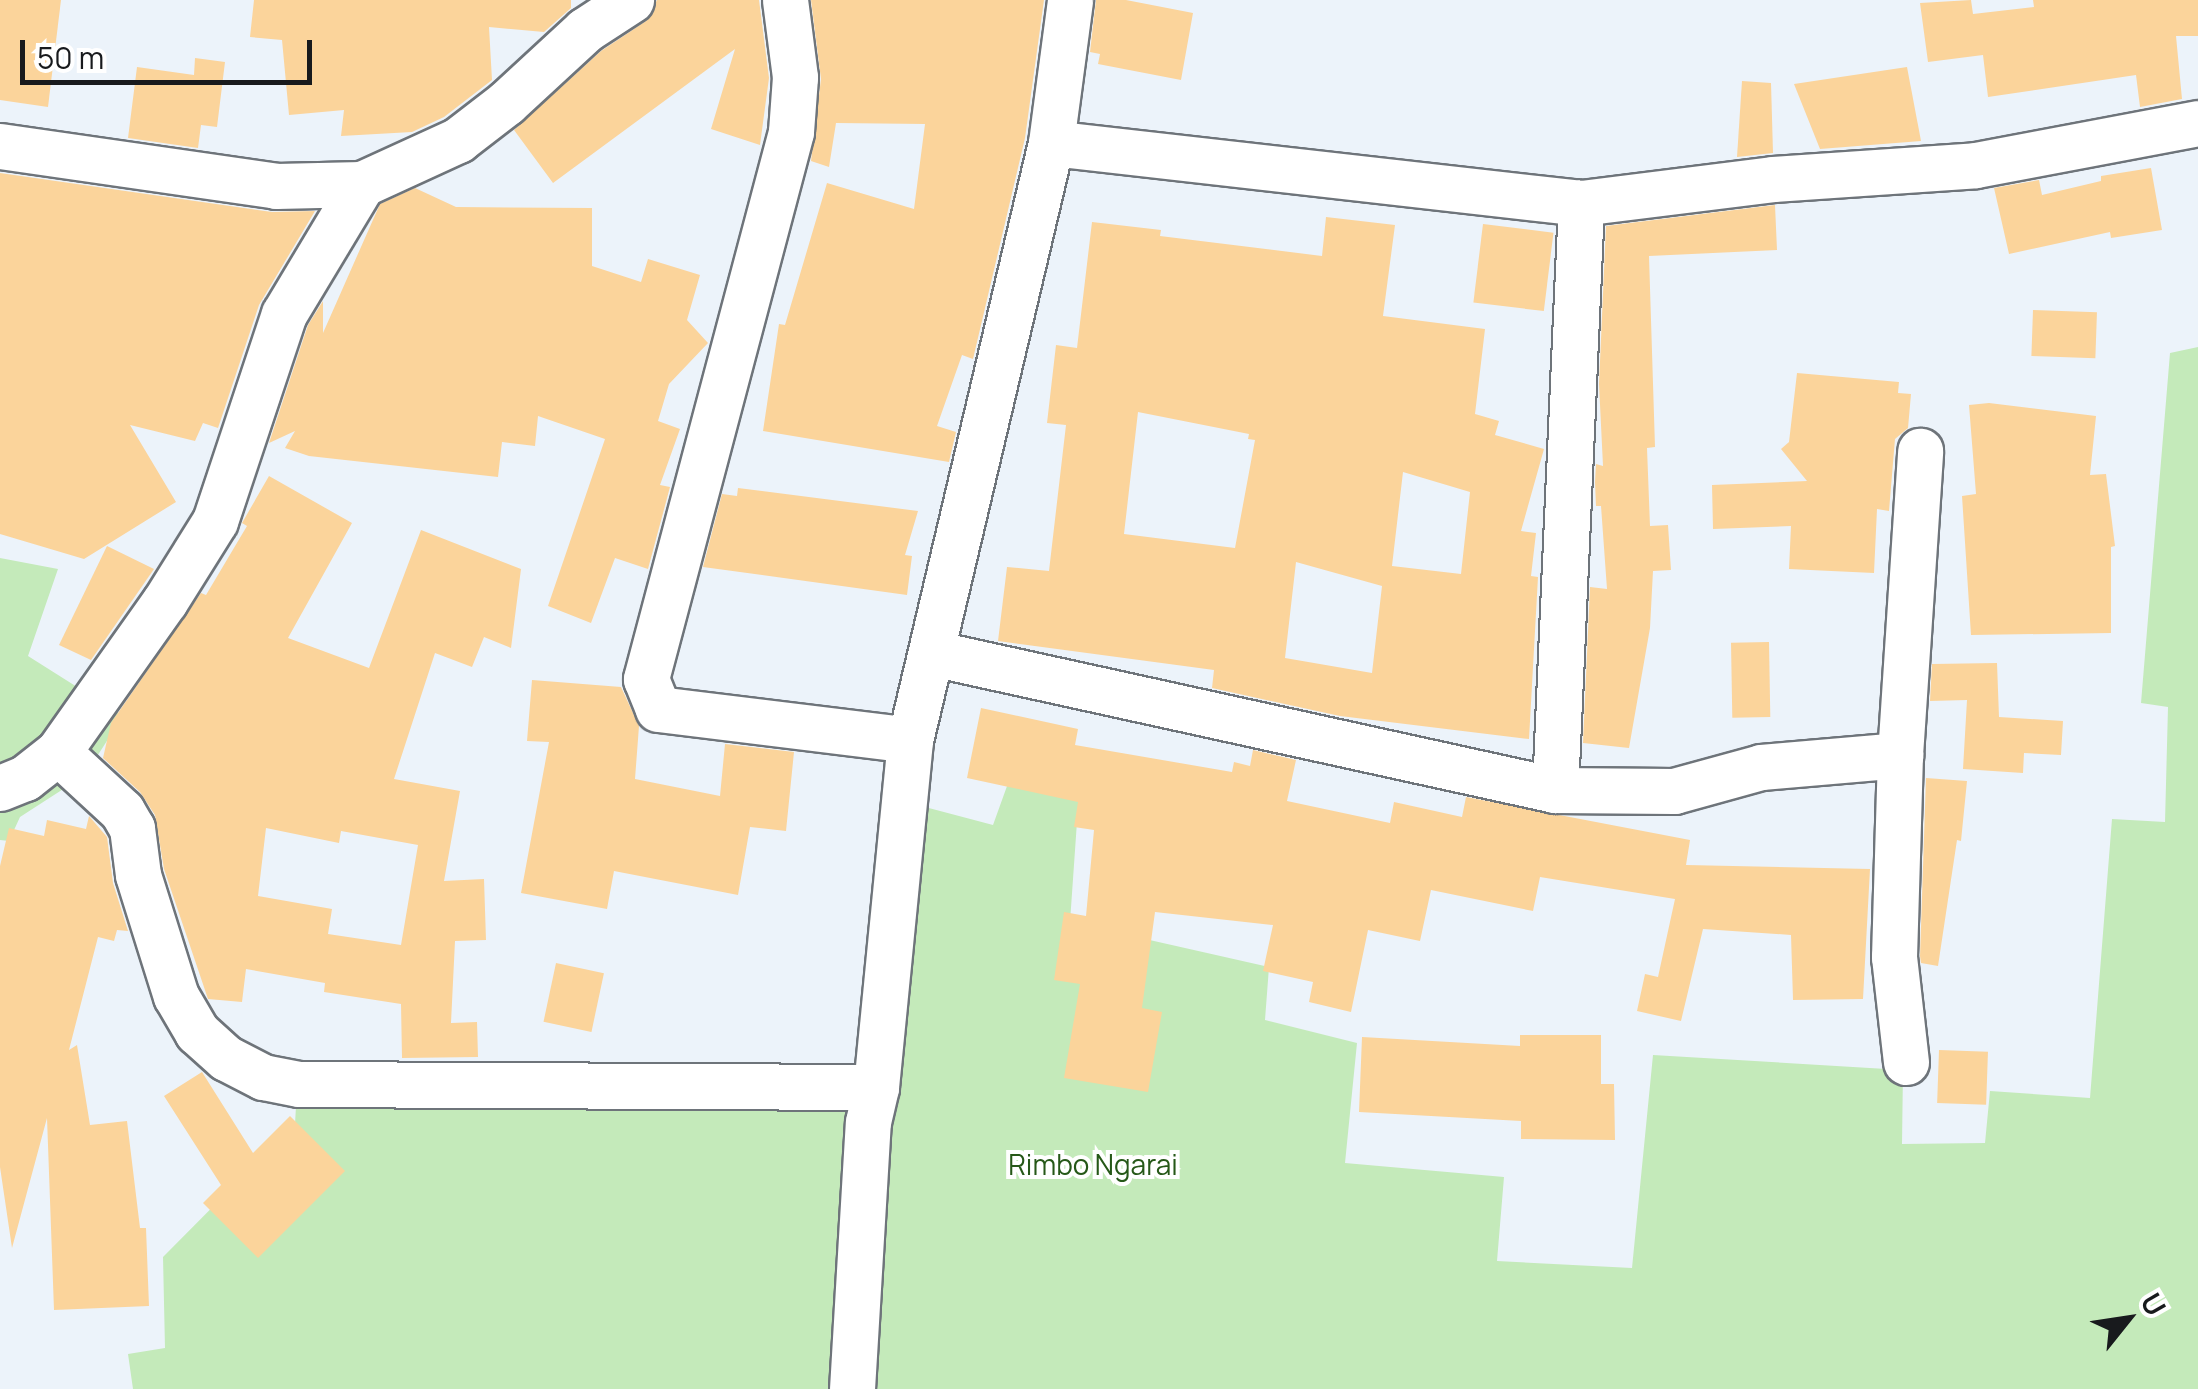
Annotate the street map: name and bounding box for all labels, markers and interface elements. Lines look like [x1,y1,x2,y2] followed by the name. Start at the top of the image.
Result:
[25,20,318,82] scale bar
[37,37,104,78] text: 50 m
[1008,1147,1178,1181] park label: Rimbo Ngarai
[2078,1269,2178,1369] north arrow
[2132,1286,2175,1322] text: U

